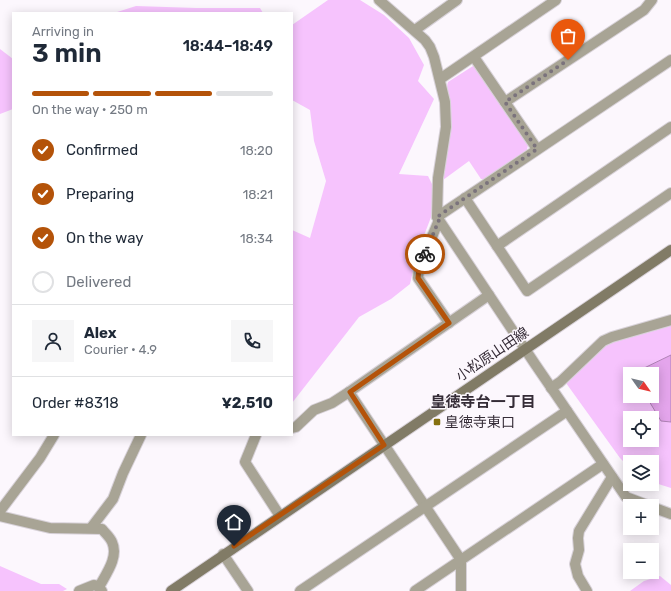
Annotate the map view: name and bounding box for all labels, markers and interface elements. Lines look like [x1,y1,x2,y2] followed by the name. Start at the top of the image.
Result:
[551,19,585,60] pin
[32,24,94,39] text: Arriving in
[557,25,579,47] icon: bag
[183,37,273,55] text: 18:44–18:49
[32,38,102,69] text: 3 min
[32,102,148,117] text: On the way · 250 m
[32,139,54,161] icon: check
[66,141,138,159] text: Confirmed
[240,143,273,158] text: 18:20
[32,183,54,205] icon: check
[66,185,134,203] text: Preparing
[243,187,273,202] text: 18:21
[32,227,54,249] icon: check
[66,229,144,247] text: On the way
[240,231,273,246] text: 18:34
[405,234,445,274] courier
[414,243,436,265] icon: bike
[66,273,131,291] text: Delivered
[32,320,74,362] button: person
[231,320,273,362] button: phone
[84,324,117,342] text: Alex
[453,324,532,385] street label: 小松原山田線
[84,342,157,357] text: Courier · 4.9
[623,367,659,403] north arrow
[623,367,659,579] map controls
[430,393,536,411] district label: 皇徳寺台一丁目
[32,394,119,412] text: Order #8318
[222,394,273,412] text: ¥2,510
[623,411,659,447] button: locate
[445,414,515,431] place label: 皇徳寺東口
[432,417,442,427] marker: 皇徳寺東口
[623,455,659,491] button: layers
[623,499,659,535] button: +
[217,505,251,546] pin
[223,511,245,533] icon: home
[623,543,659,579] button: −

